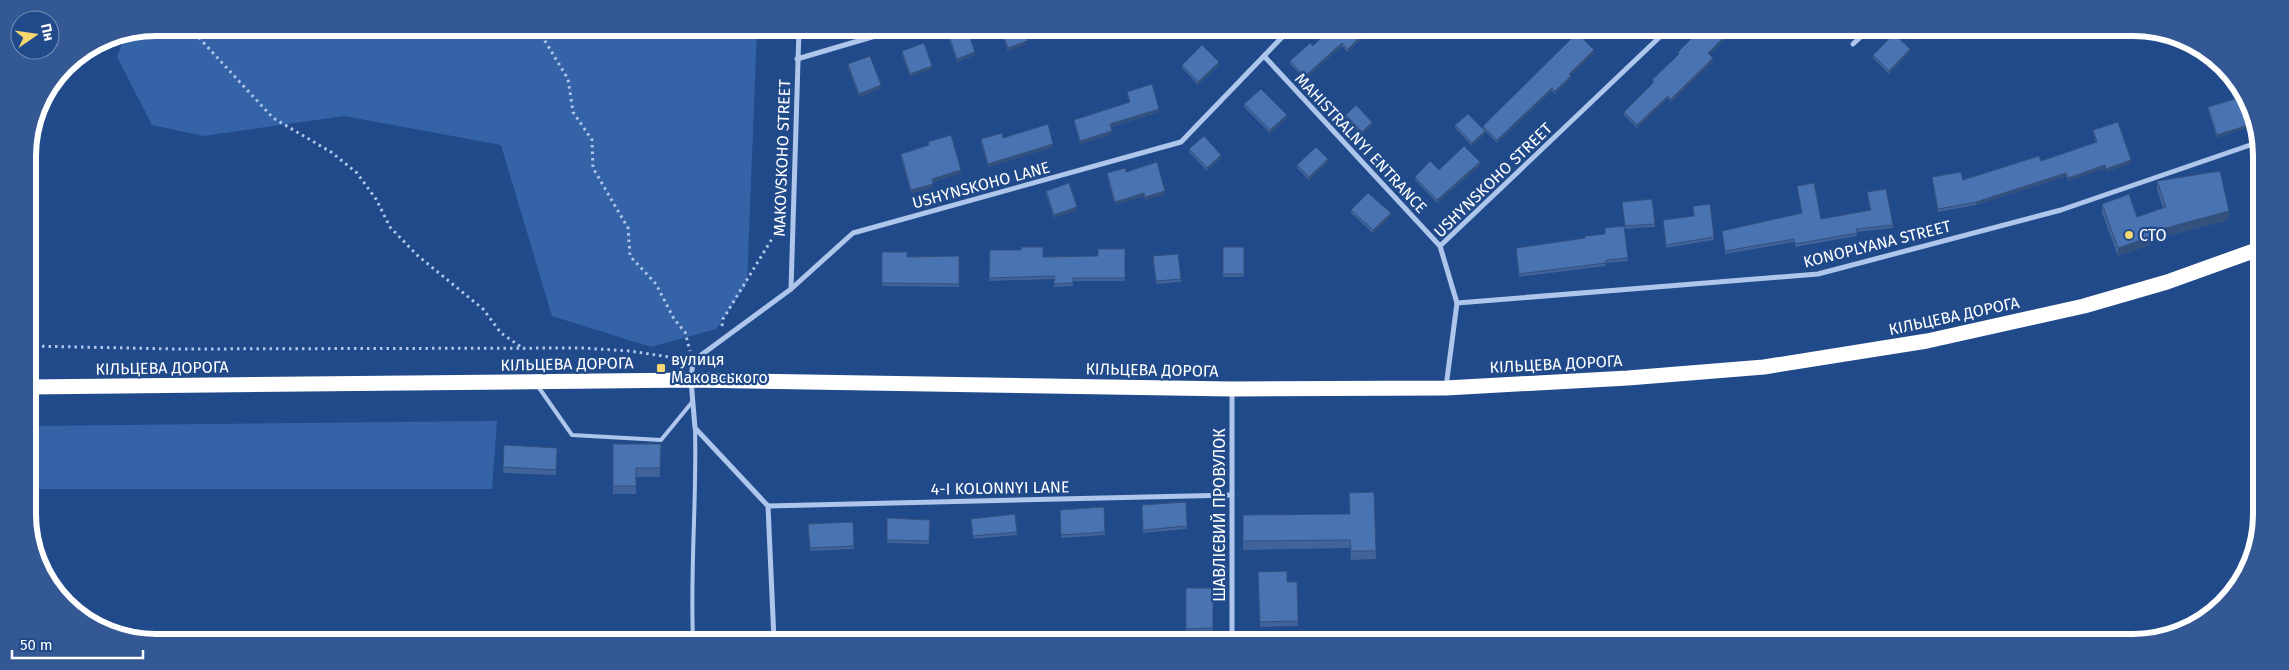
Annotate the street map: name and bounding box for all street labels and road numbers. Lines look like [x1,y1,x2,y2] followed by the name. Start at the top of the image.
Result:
[1291,69,1431,217] street label: MAHISTRALNYI ENTRANCE
[770,78,794,237] street label: MAKOVSKOHO STREET
[1430,118,1556,241] street label: USHYNSKOHO STREET
[910,157,1052,213] street label: USHYNSKOHO LANE
[1801,216,1953,272] street label: KONOPLYANA STREET
[1887,293,2022,339] street label: КІЛЬЦЕВА ДОРОГА
[1489,351,1624,377] street label: КІЛЬЦЕВА ДОРОГА
[500,353,635,375] street label: КІЛЬЦЕВА ДОРОГА
[95,357,230,379] street label: КІЛЬЦЕВА ДОРОГА
[1085,359,1220,381] street label: КІЛЬЦЕВА ДОРОГА
[1210,428,1229,602] street label: ШАВЛІЄВИЙ ПРОВУЛОК
[930,477,1070,499] street label: 4-I KOLONNYI LANE

